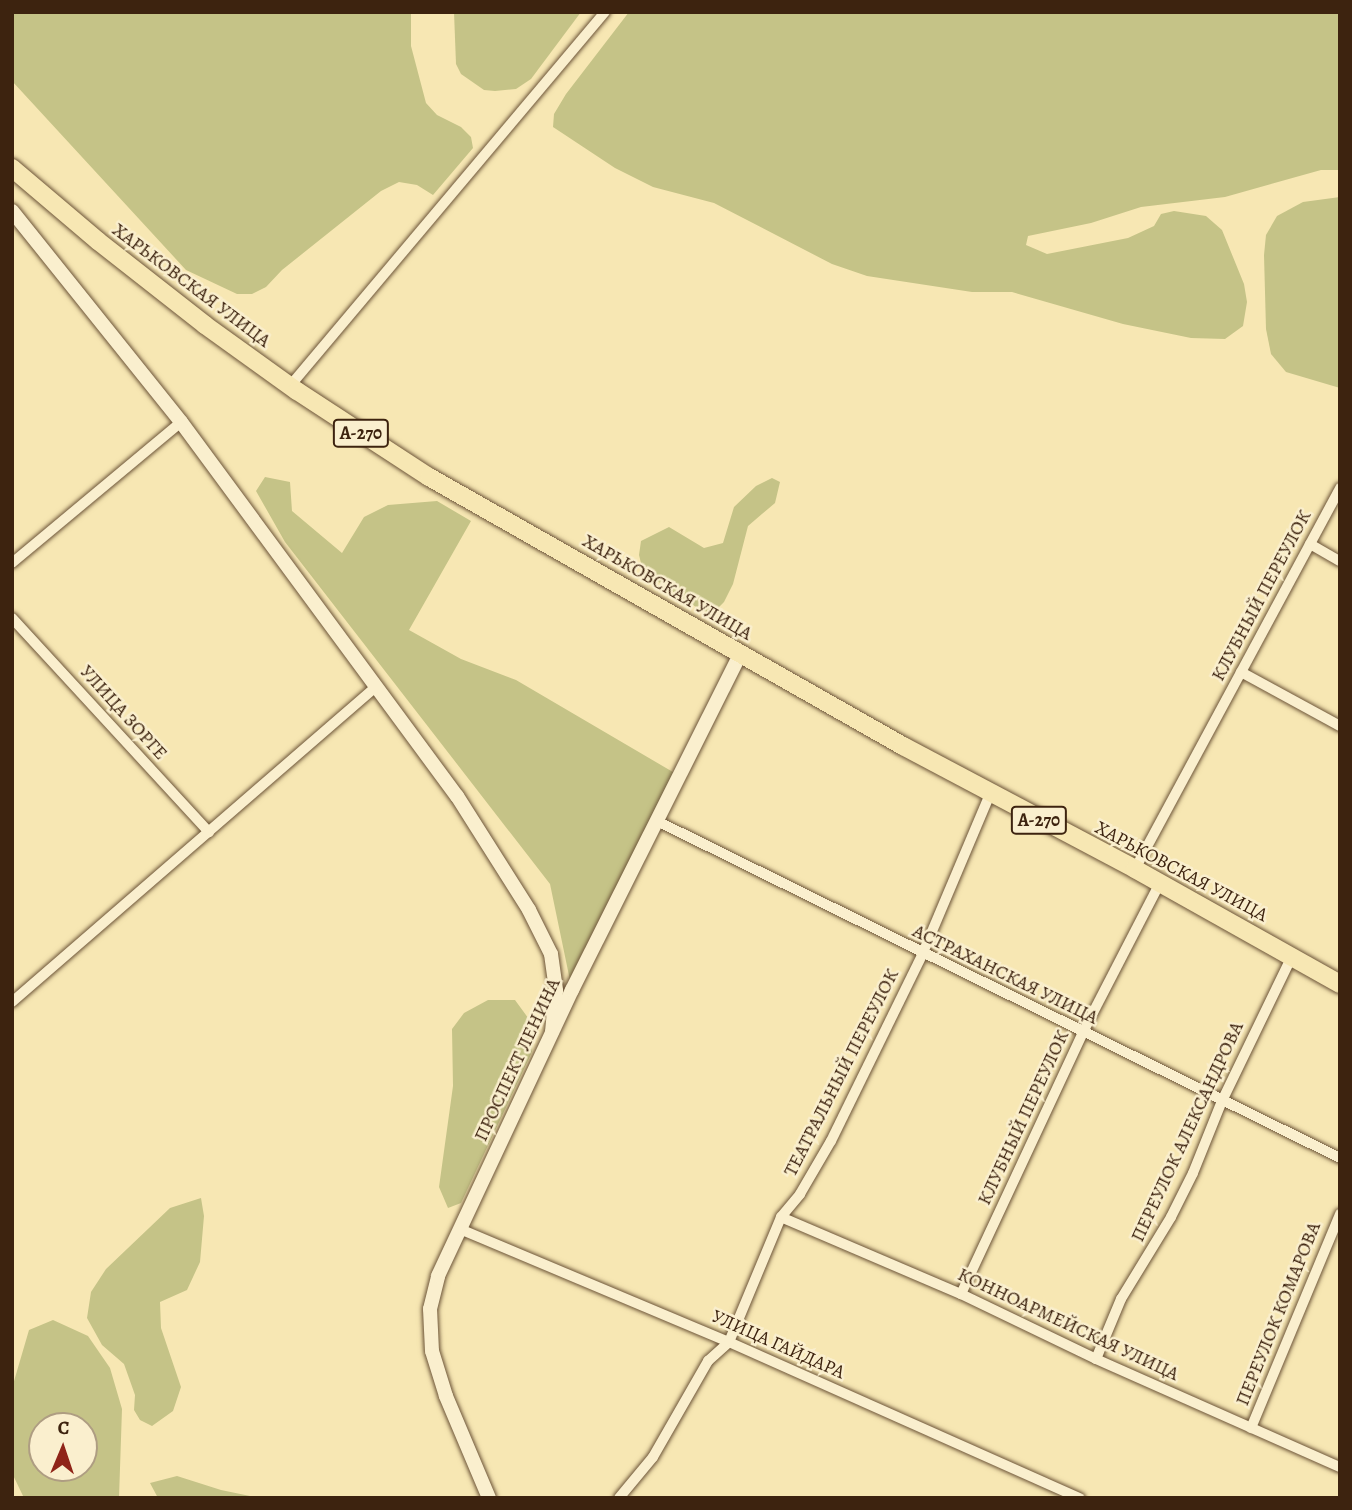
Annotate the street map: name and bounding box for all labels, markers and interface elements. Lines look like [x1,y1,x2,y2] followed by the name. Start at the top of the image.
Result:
[107,219,275,353] street label: ХАРЬКОВСКАЯ УЛИЦА
[331,418,391,447] road number: А-270
[1207,507,1317,685] street label: КЛУБНЫЙ ПЕРЕУЛОК
[578,530,756,646] street label: ХАРЬКОВСКАЯ УЛИЦА
[75,661,171,765] street label: УЛИЦА ЗОРГЕ
[1009,806,1069,834] road number: А-270
[1091,817,1271,927] street label: ХАРЬКОВСКАЯ УЛИЦА
[909,920,1101,1030] street label: АСТРАХАНСКАЯ УЛИЦА
[780,966,904,1180] street label: ТЕАТРАЛЬНЫЙ ПЕРЕУЛОК
[470,975,566,1145] street label: ПРОСПЕКТ ЛЕНИНА
[1127,1018,1249,1246] street label: ПЕРЕУЛОК АЛЕКСАНДРОВА
[974,1027,1074,1209] street label: КЛУБНЫЙ ПЕРЕУЛОК
[1232,1219,1326,1409] street label: ПЕРЕУЛОК КОМАРОВА
[954,1264,1182,1386] street label: КОННОАРМЕЙСКАЯ УЛИЦА
[708,1305,848,1385] street label: УЛИЦА ГАЙДАРА
[28,1412,98,1482] north arrow
[57,1415,70,1441] text: С

